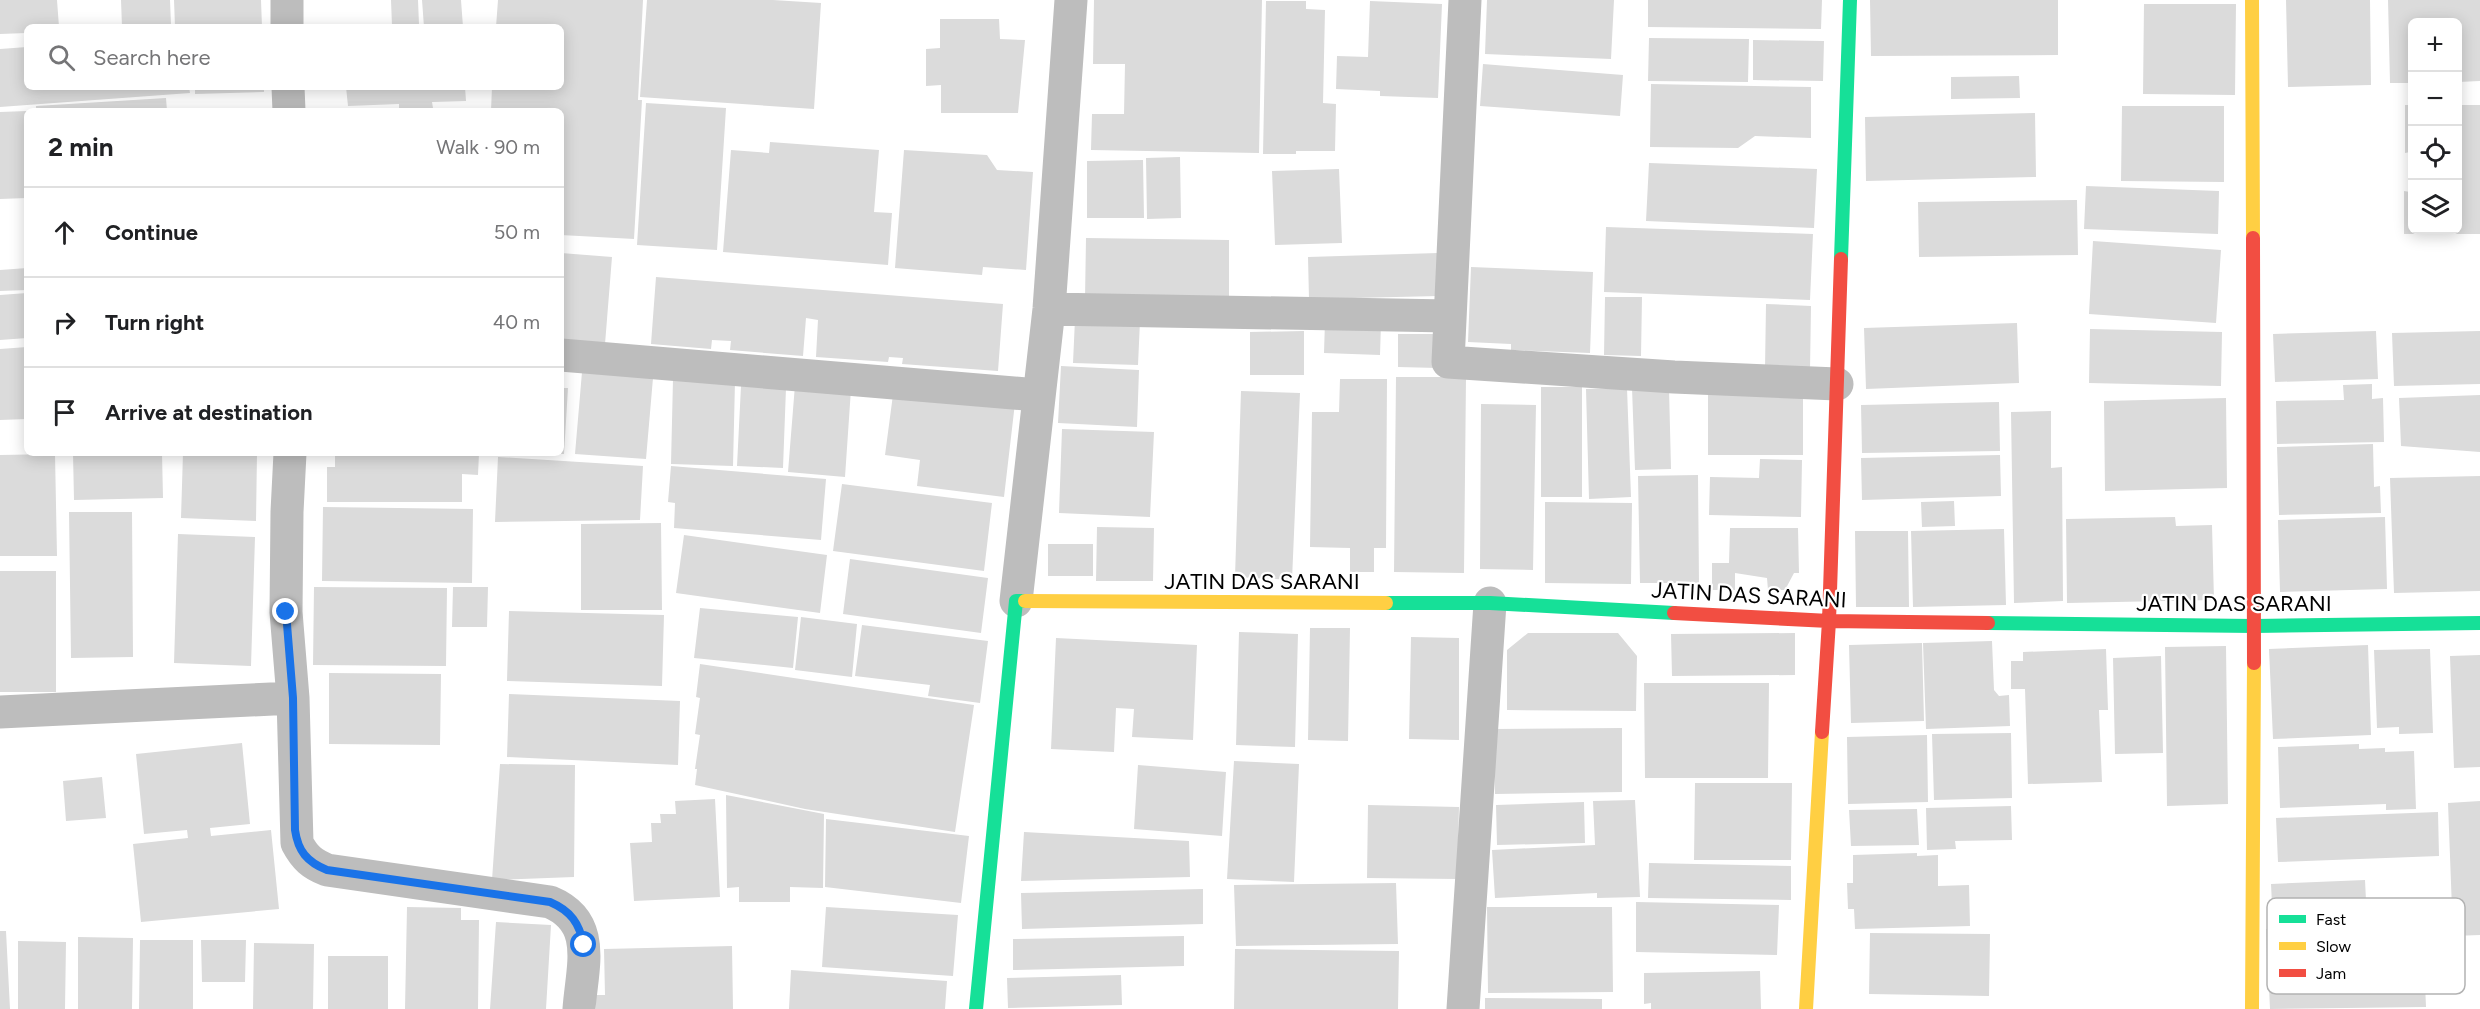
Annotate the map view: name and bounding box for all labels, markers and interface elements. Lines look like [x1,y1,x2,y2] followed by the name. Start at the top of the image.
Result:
[2408,18,2462,234] map controls
[2408,18,2462,72] button: +
[24,24,564,90] search box
[45,41,78,74] icon: search
[93,44,211,71] text: Search here
[2408,72,2462,126] button: −
[2408,126,2462,180] button: locate
[48,131,114,163] text: 2 min
[436,135,540,159] text: Walk · 90 m
[2408,180,2462,234] button: layers
[48,216,81,249] icon: ahead
[105,219,198,246] text: Continue
[494,220,540,244] text: 50 m
[48,306,81,339] icon: right
[105,309,204,336] text: Turn right
[493,310,540,334] text: 40 m
[48,396,81,429] icon: arrive
[105,399,313,426] text: Arrive at destination
[1164,568,1360,595] street label: JATIN DAS SARANI
[1651,576,1847,614] street label: JATIN DAS SARANI
[2136,590,2332,617] street label: JATIN DAS SARANI
[272,598,298,624] route end
[2267,898,2465,994] legend
[2316,910,2346,929] text: Fast
[570,931,596,957] route start
[2316,937,2351,956] text: Slow
[2316,964,2346,983] text: Jam

